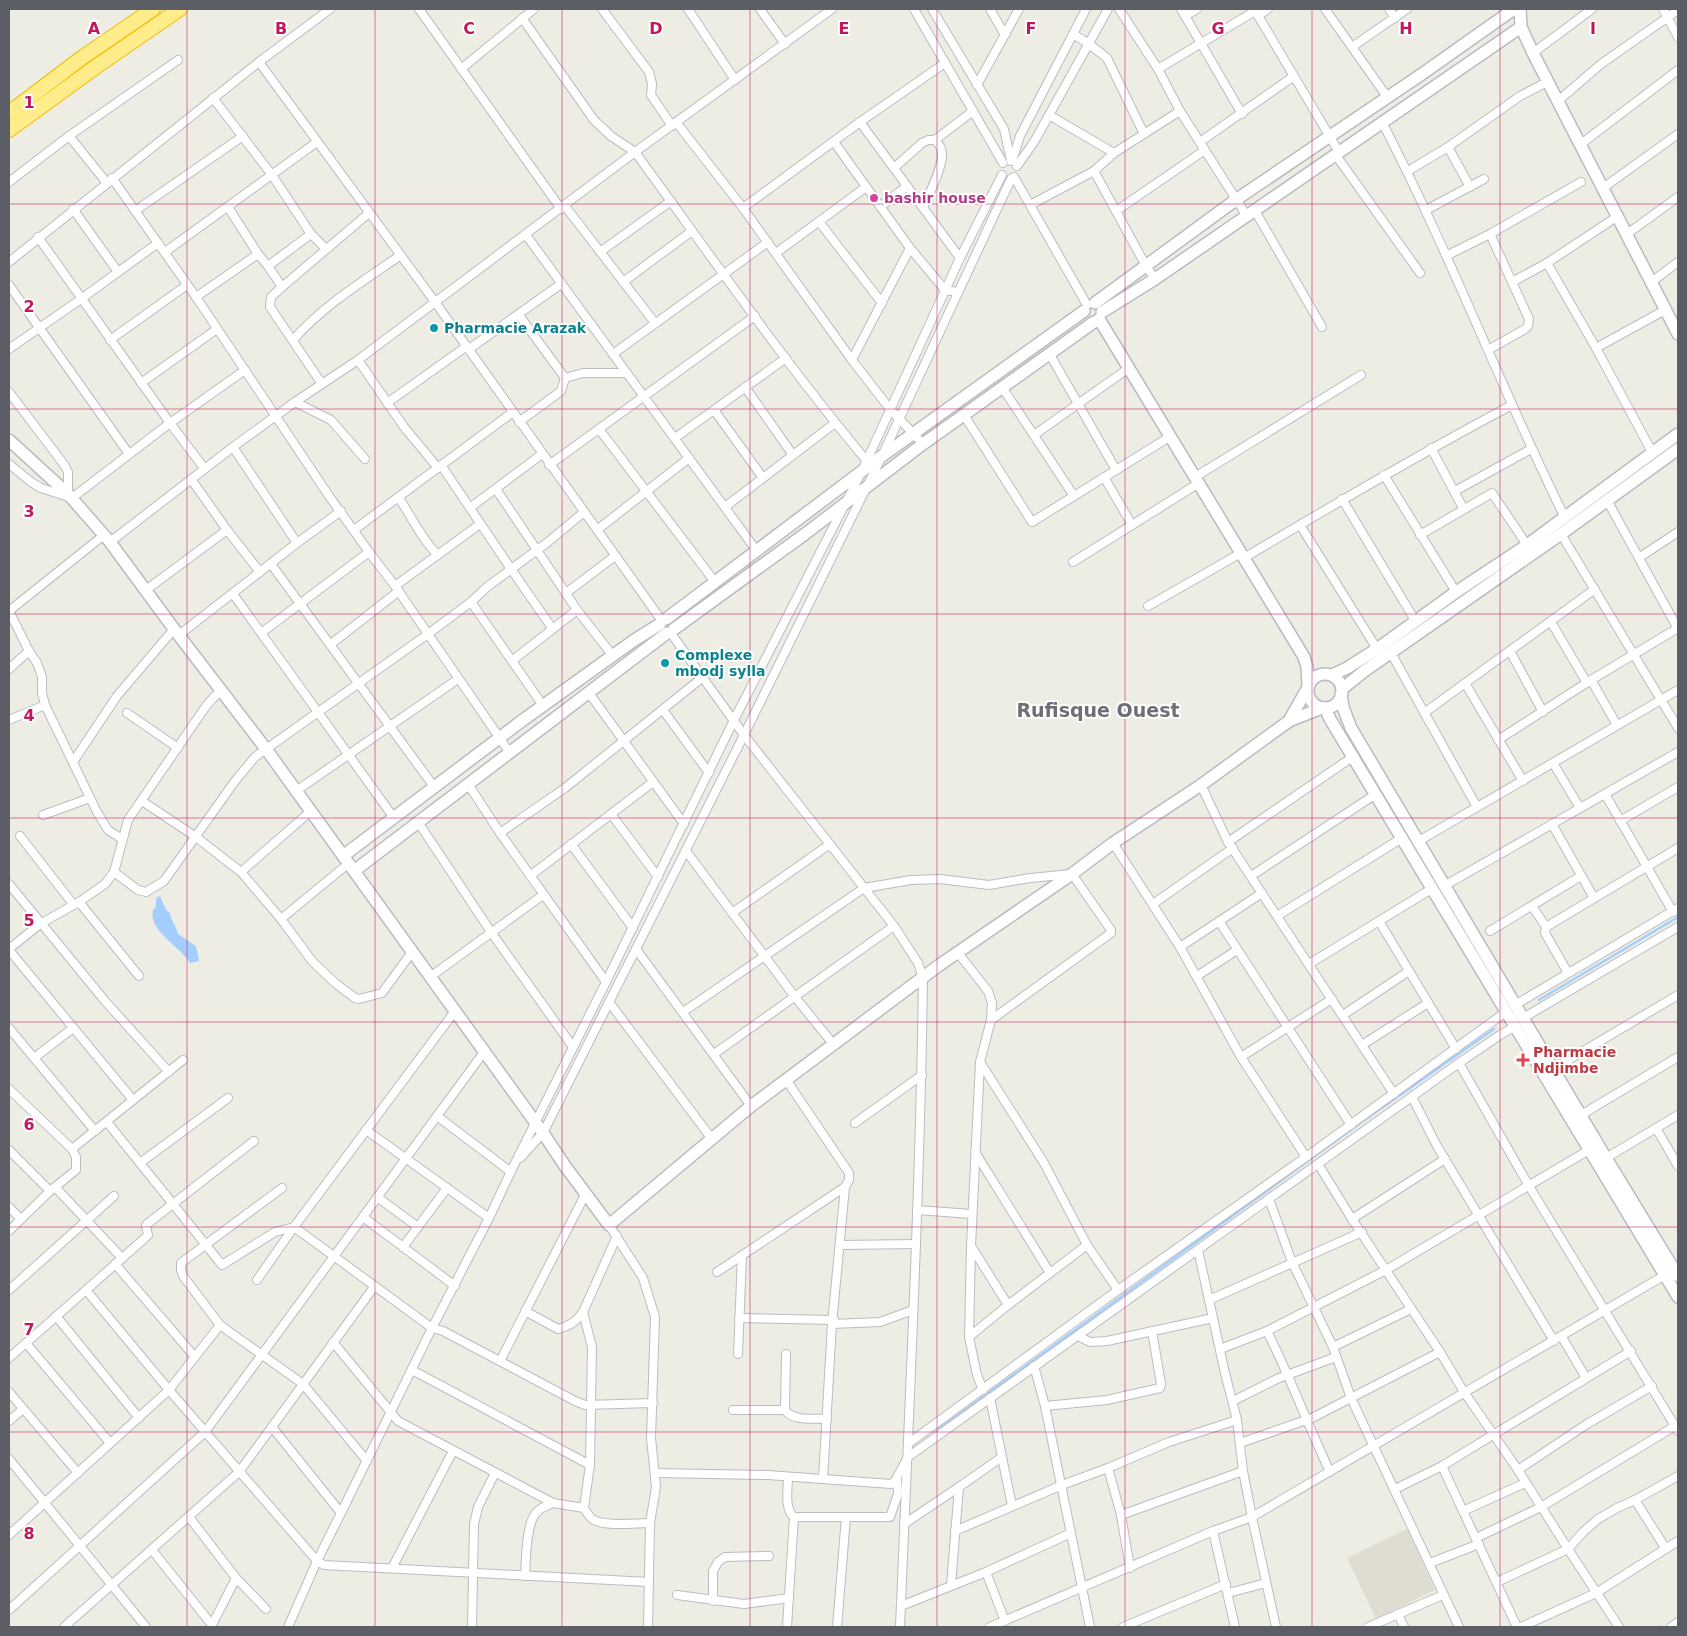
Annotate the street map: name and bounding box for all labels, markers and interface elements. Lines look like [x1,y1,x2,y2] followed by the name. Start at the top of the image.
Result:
[88,19,101,38] text: A
[275,19,287,38] text: B
[463,19,475,38] text: C
[649,19,663,38] text: D
[839,19,849,38] text: E
[1026,19,1036,38] text: F
[1211,19,1225,38] text: G
[1399,19,1413,38] text: H
[1590,19,1596,38] text: I
[23,93,35,112] text: 1
[884,190,986,206] place label: bashir house
[868,192,880,204] marker: bashir house
[23,297,35,316] text: 2
[444,320,587,336] place label: Pharmacie Arazak
[428,322,440,334] marker: Pharmacie Arazak
[23,502,35,521] text: 3
[675,647,765,679] place label: Complexe mbodj sylla
[659,657,671,669] marker: Complexe mbodj sylla
[1016,699,1180,721] district label: Rufisque Ouest
[23,706,35,725] text: 4
[23,911,35,930] text: 5
[1533,1044,1616,1076] place label: Pharmacie Ndjimbe
[1517,1054,1529,1066] marker: Pharmacie Ndjimbe
[23,1115,35,1134] text: 6
[23,1320,35,1339] text: 7
[23,1524,35,1543] text: 8

